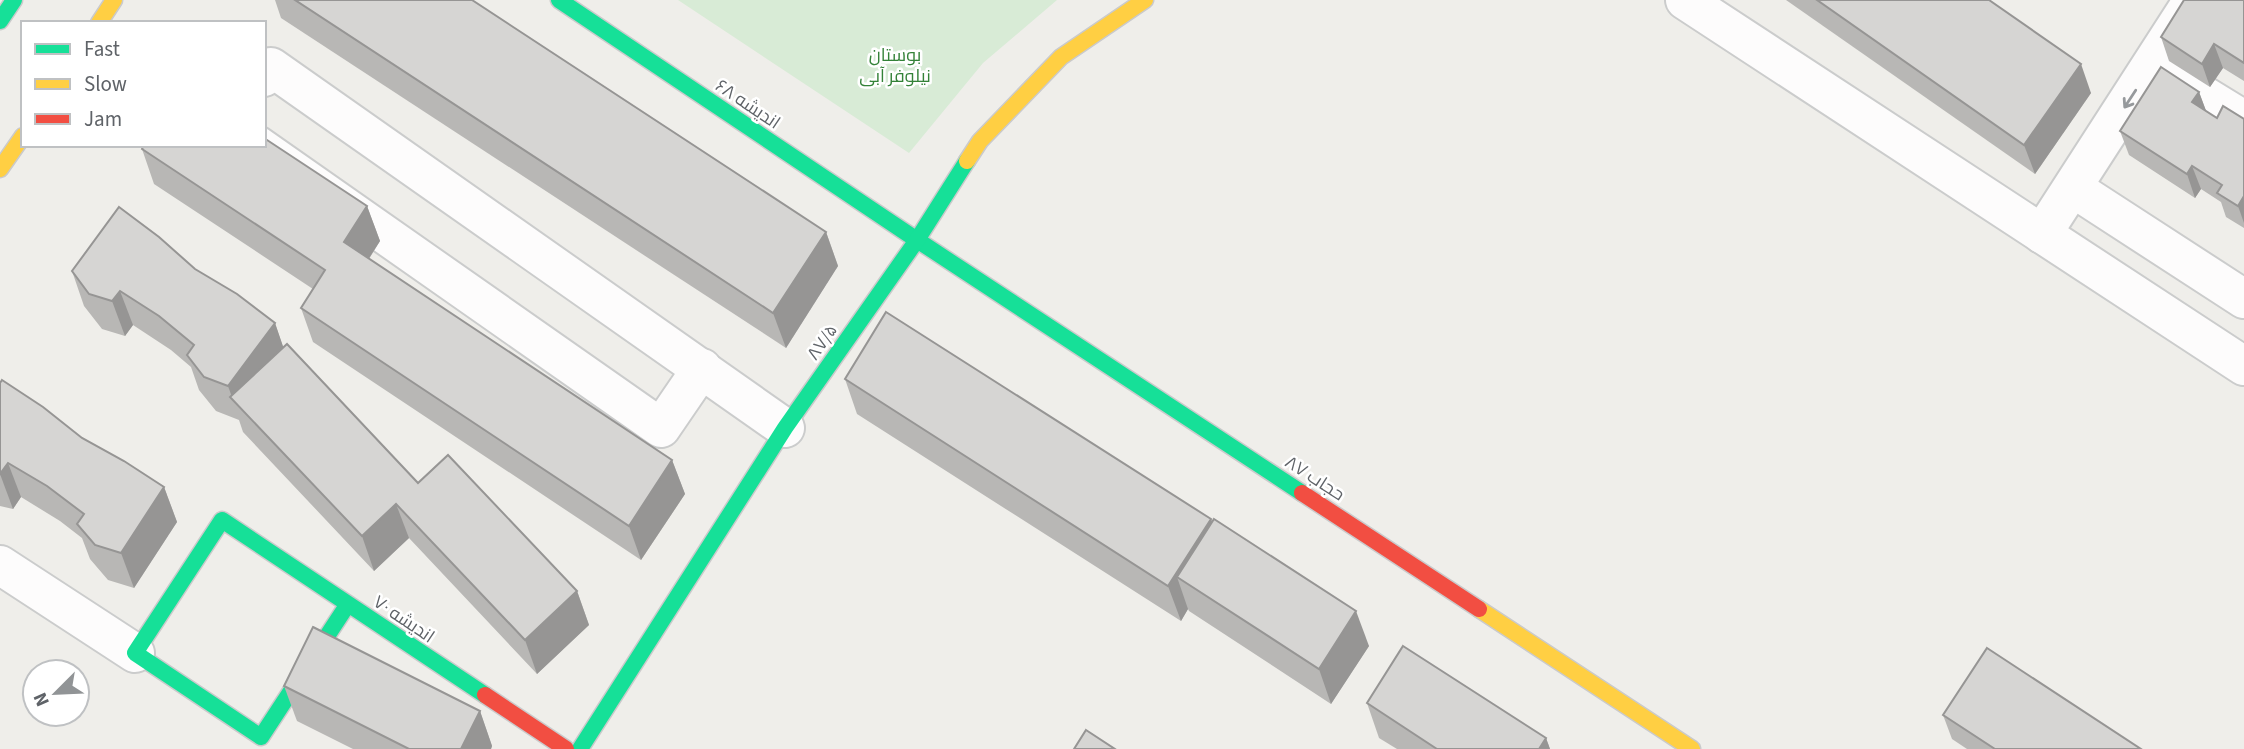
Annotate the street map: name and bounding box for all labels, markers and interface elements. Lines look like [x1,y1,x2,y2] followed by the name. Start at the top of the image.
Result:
[21,21,266,147] legend
[84,34,120,64] text: Fast
[859,43,931,89] park label: بوستان نیلوفر آبی
[84,69,127,99] text: Slow
[710,74,785,135] street label: اندیشه ۶۸
[2122,88,2136,108] one-way arrow
[84,104,122,134] text: Jam
[801,319,844,365] street label: ۸۷/۵
[1280,450,1349,507] street label: حجاب ۸۷
[368,590,439,649] street label: اندیشه ۷۰
[21,658,91,728] north arrow
[27,688,57,711] text: N

